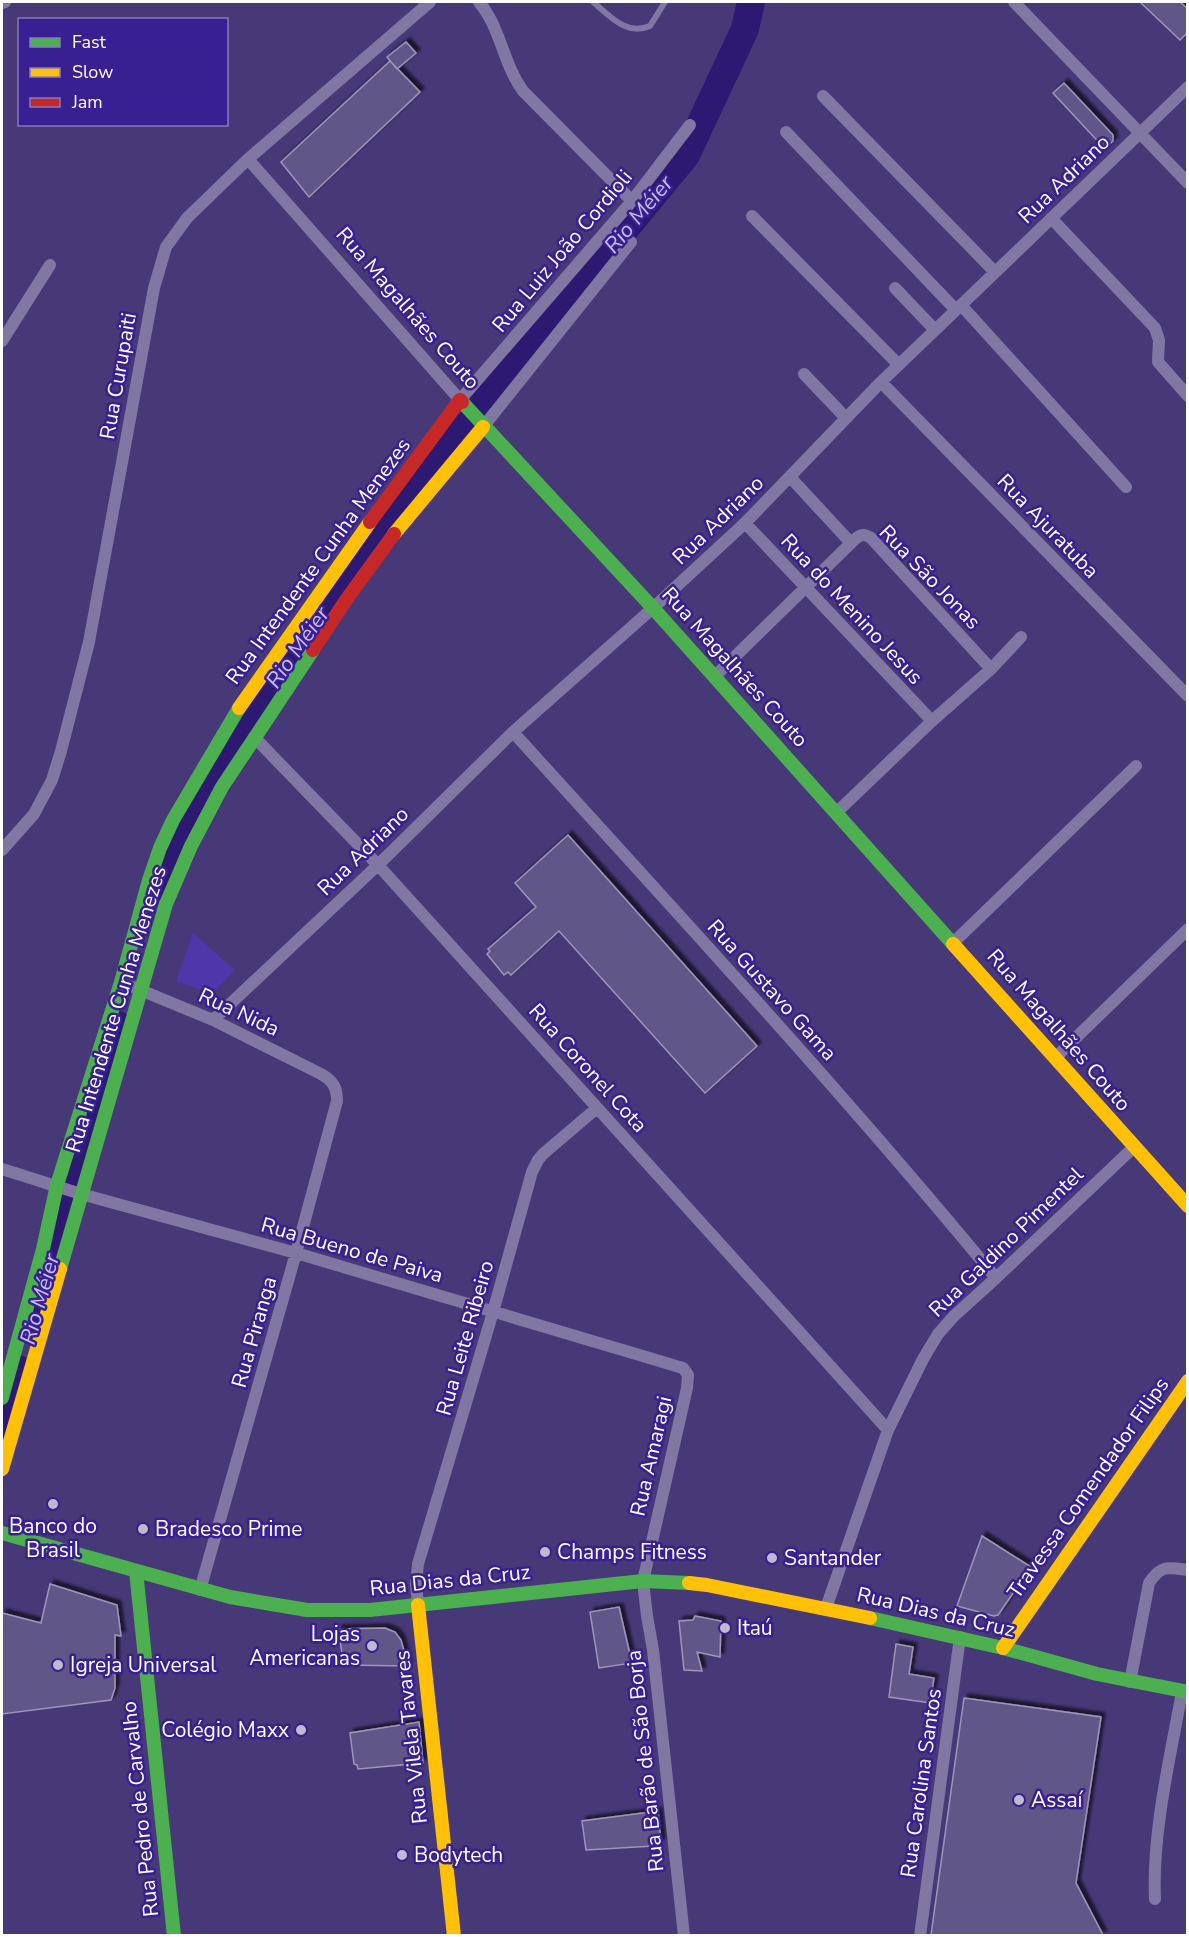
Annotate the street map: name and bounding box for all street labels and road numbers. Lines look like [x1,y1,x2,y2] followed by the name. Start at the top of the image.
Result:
[1012,128,1116,230] street label: Rua Adriano
[486,164,638,338] street label: Rua Luiz João Cordioli
[330,221,486,395] street label: Rua Magalhães Couto
[93,311,143,441] street label: Rua Curupaiti
[219,432,417,690] street label: Rua Intendente Cunha Menezes
[991,468,1105,584] street label: Rua Ajuratuba
[666,469,770,571] street label: Rua Adriano
[873,519,987,635] street label: Rua São Jonas
[775,528,929,690] street label: Rua do Menino Jesus
[655,581,815,753] street label: Rua Magalhães Couto
[311,800,415,902] street label: Rua Adriano
[59,862,173,1156] street label: Rua Intendente Cunha Menezes
[701,913,843,1067] street label: Rua Gustavo Gama
[981,943,1137,1117] street label: Rua Magalhães Couto
[194,981,284,1043] street label: Rua Nida
[523,997,653,1139] street label: Rua Coronel Cota
[923,1160,1090,1323] street label: Rua Galdino Pimentel
[258,1211,446,1289] street label: Rua Bueno de Paiva
[430,1257,500,1419] street label: Rua Leite Ribeiro
[225,1273,283,1391] street label: Rua Piranga
[1001,1372,1175,1604] street label: Travessa Comendador Filips
[624,1393,678,1519] street label: Rua Amaragi
[368,1558,532,1602] street label: Rua Dias da Cruz
[854,1580,1018,1644] street label: Rua Dias da Cruz
[388,1649,434,1825] street label: Rua Vilela Tavares
[619,1649,671,1873] street label: Rua Barão de São Borja
[894,1687,948,1879] street label: Rua Carolina Santos
[115,1700,165,1918] street label: Rua Pedro de Carvalho

